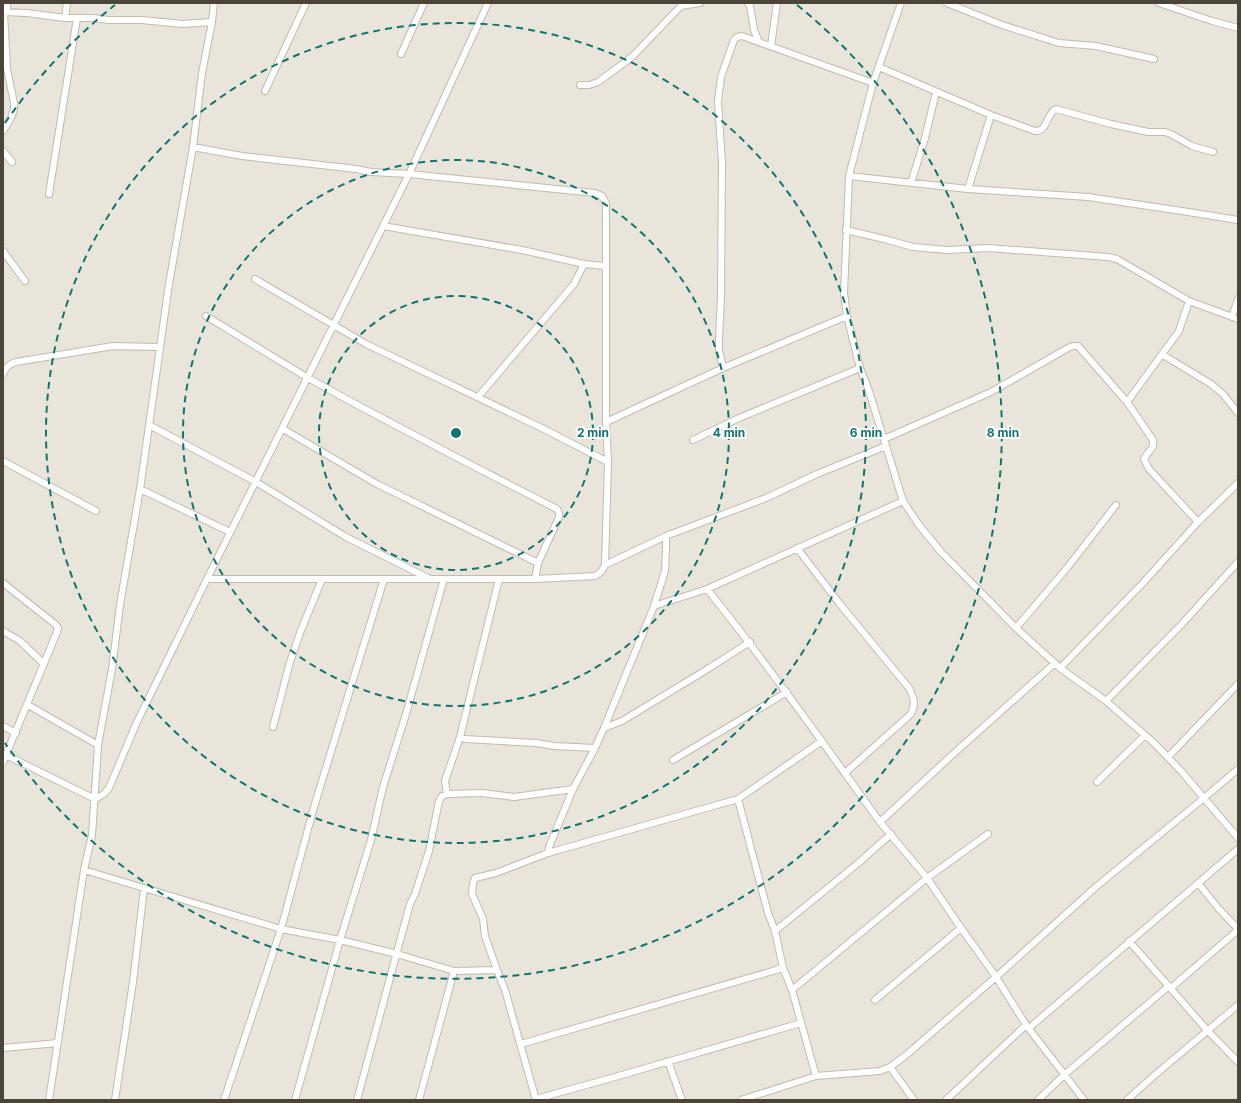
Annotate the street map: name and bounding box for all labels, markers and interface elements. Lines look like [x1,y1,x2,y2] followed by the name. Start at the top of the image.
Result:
[577,425,609,440] text: 2 min
[713,425,745,440] text: 4 min
[850,425,882,440] text: 6 min
[987,425,1019,440] text: 8 min
[449,426,463,440] centre of rings

